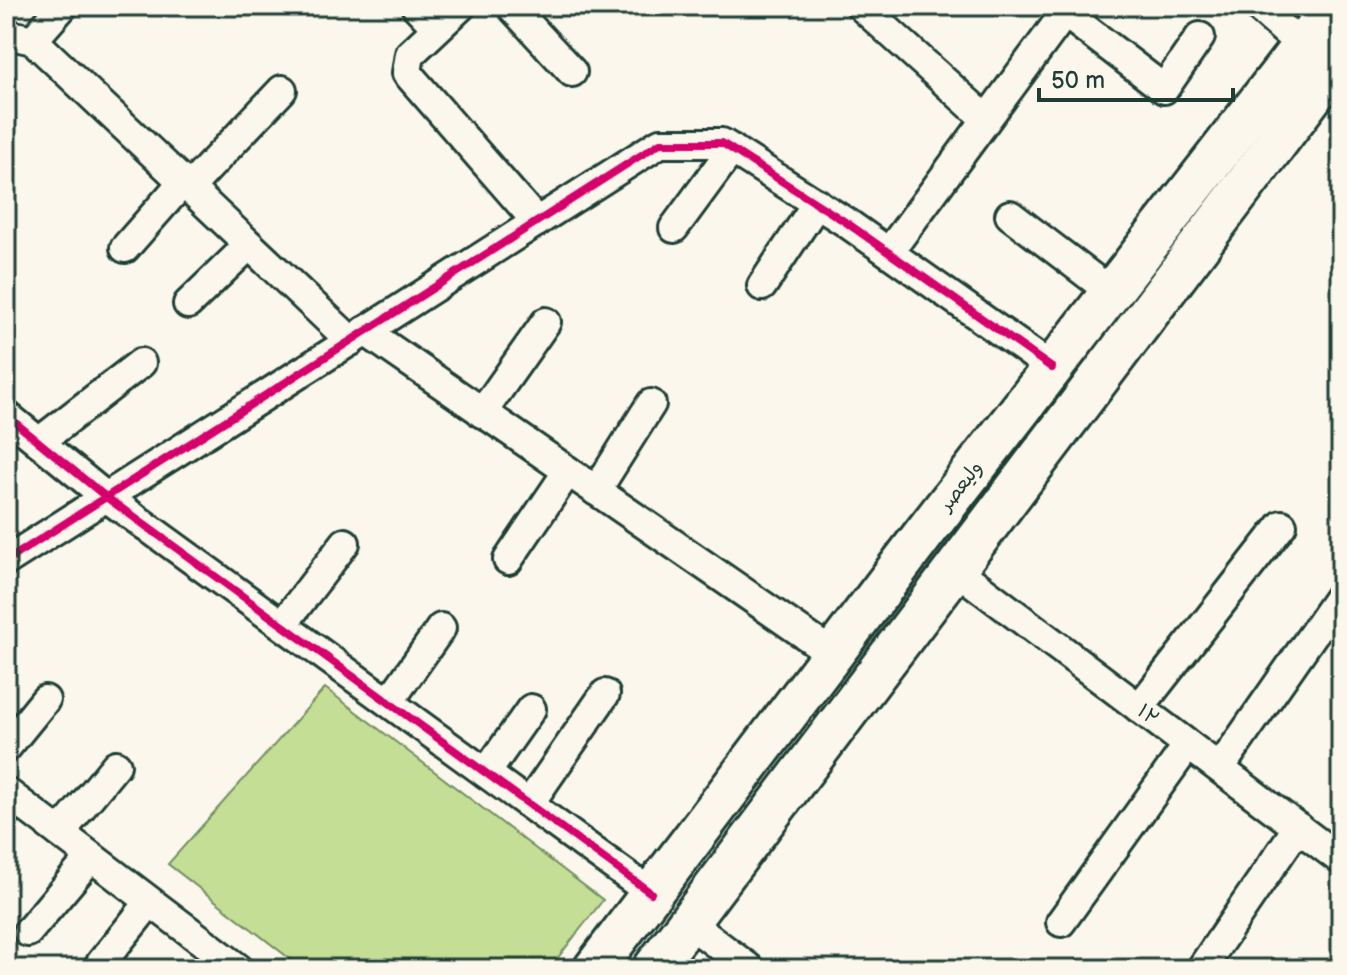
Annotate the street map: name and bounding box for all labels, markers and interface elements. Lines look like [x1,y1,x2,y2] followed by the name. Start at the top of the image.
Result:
[1039,52,1233,102] scale bar
[1051,66,1105,95] text: 50 m
[933,456,988,517] street label: ولیعصر
[1132,699,1164,731] street label: ۱۲

